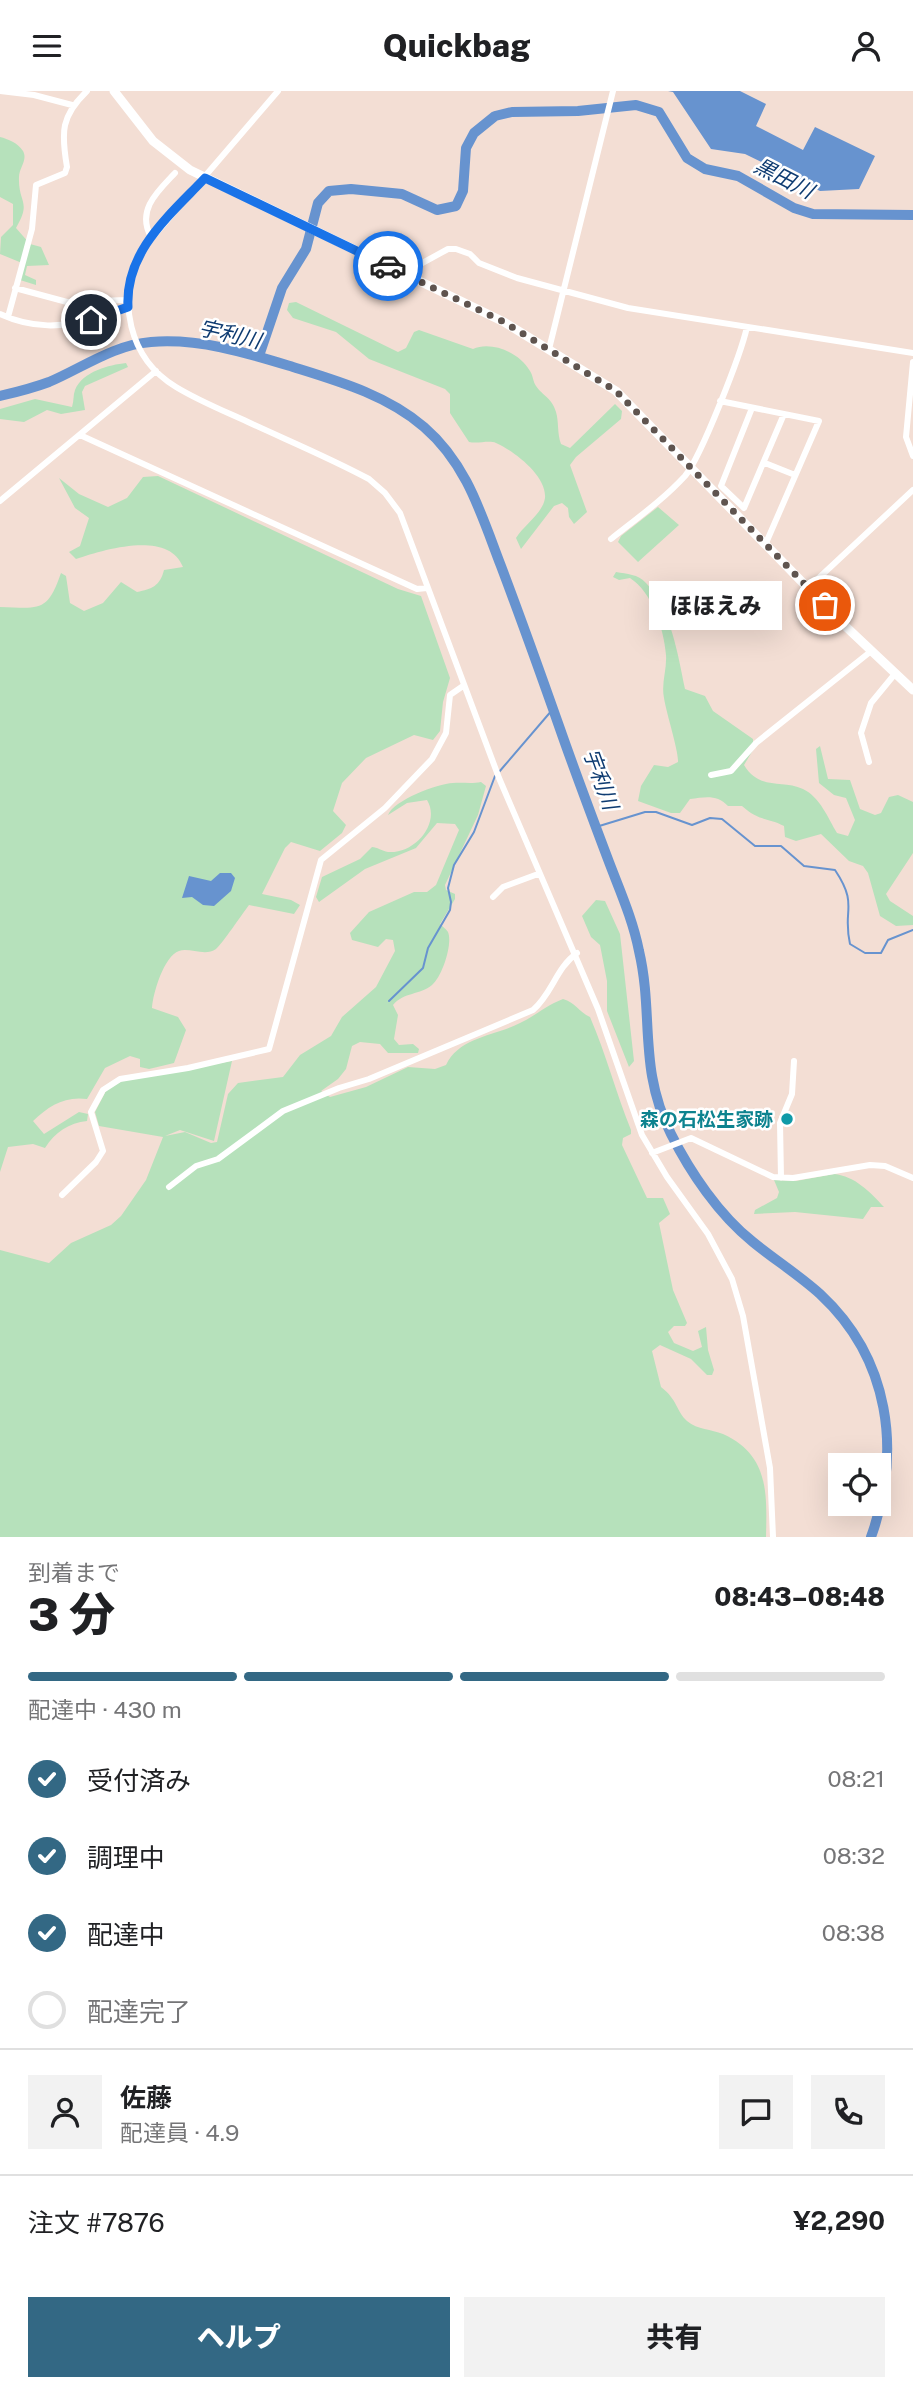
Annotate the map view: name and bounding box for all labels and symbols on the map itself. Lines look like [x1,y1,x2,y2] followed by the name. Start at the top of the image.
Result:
[750,153,820,204] water label: 黒田川
[353,231,423,301] courier
[61,290,121,350] pin
[196,315,265,354] water label: 宇利川
[795,575,855,635] pin
[650,581,783,629] callout: ほほえみ
[578,745,624,815] water label: 宇利川
[640,1108,773,1130] place label: 森の石松生家跡
[779,1111,795,1127] marker: 森の石松生家跡

